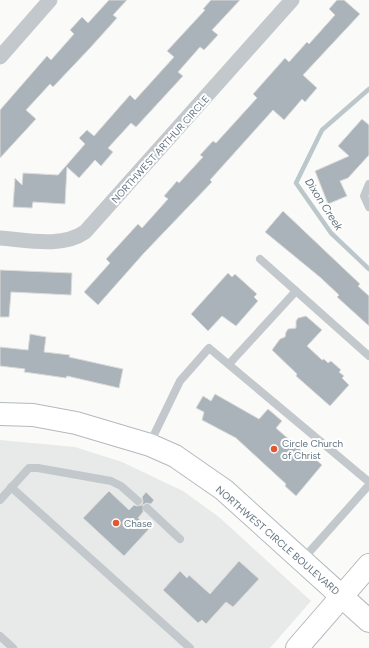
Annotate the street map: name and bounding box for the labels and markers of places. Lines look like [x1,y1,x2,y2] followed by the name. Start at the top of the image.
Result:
[282,437,344,462] place label: Circle Church of Christ
[269,444,279,454] marker: Circle Church of Christ
[124,517,153,530] place label: Chase
[111,518,121,528] marker: Chase

